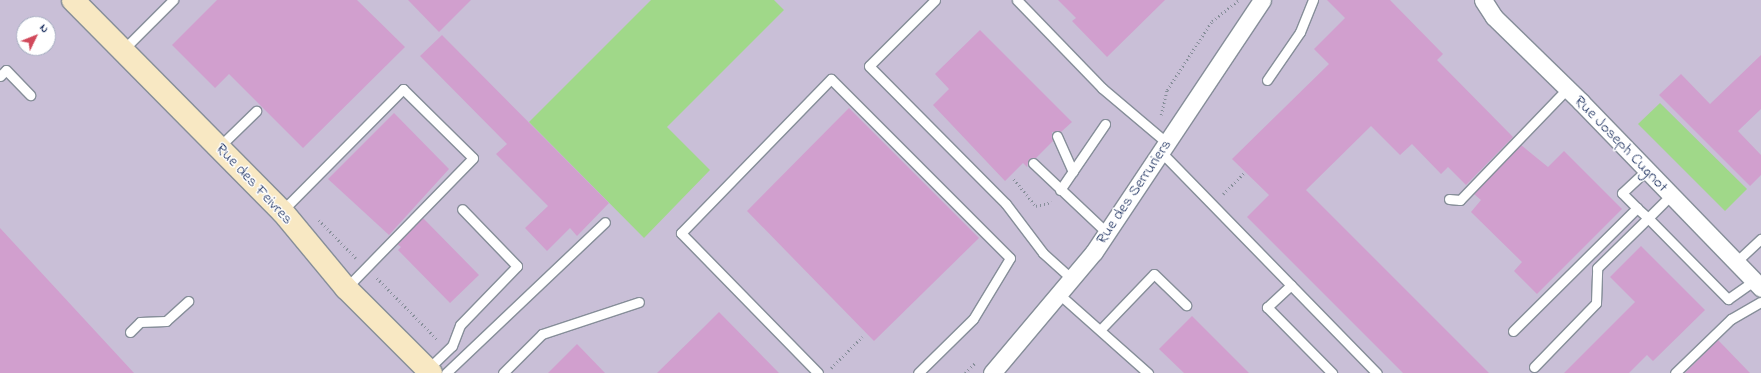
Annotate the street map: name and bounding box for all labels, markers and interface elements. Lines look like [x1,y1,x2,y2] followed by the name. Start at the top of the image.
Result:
[16,16,56,56] north arrow
[36,20,52,37] text: N
[1570,92,1672,196] street label: Rue Joseph Cugnot
[1092,136,1176,248] street label: Rue des Serruriers
[211,139,297,229] street label: Rue des Feivres

